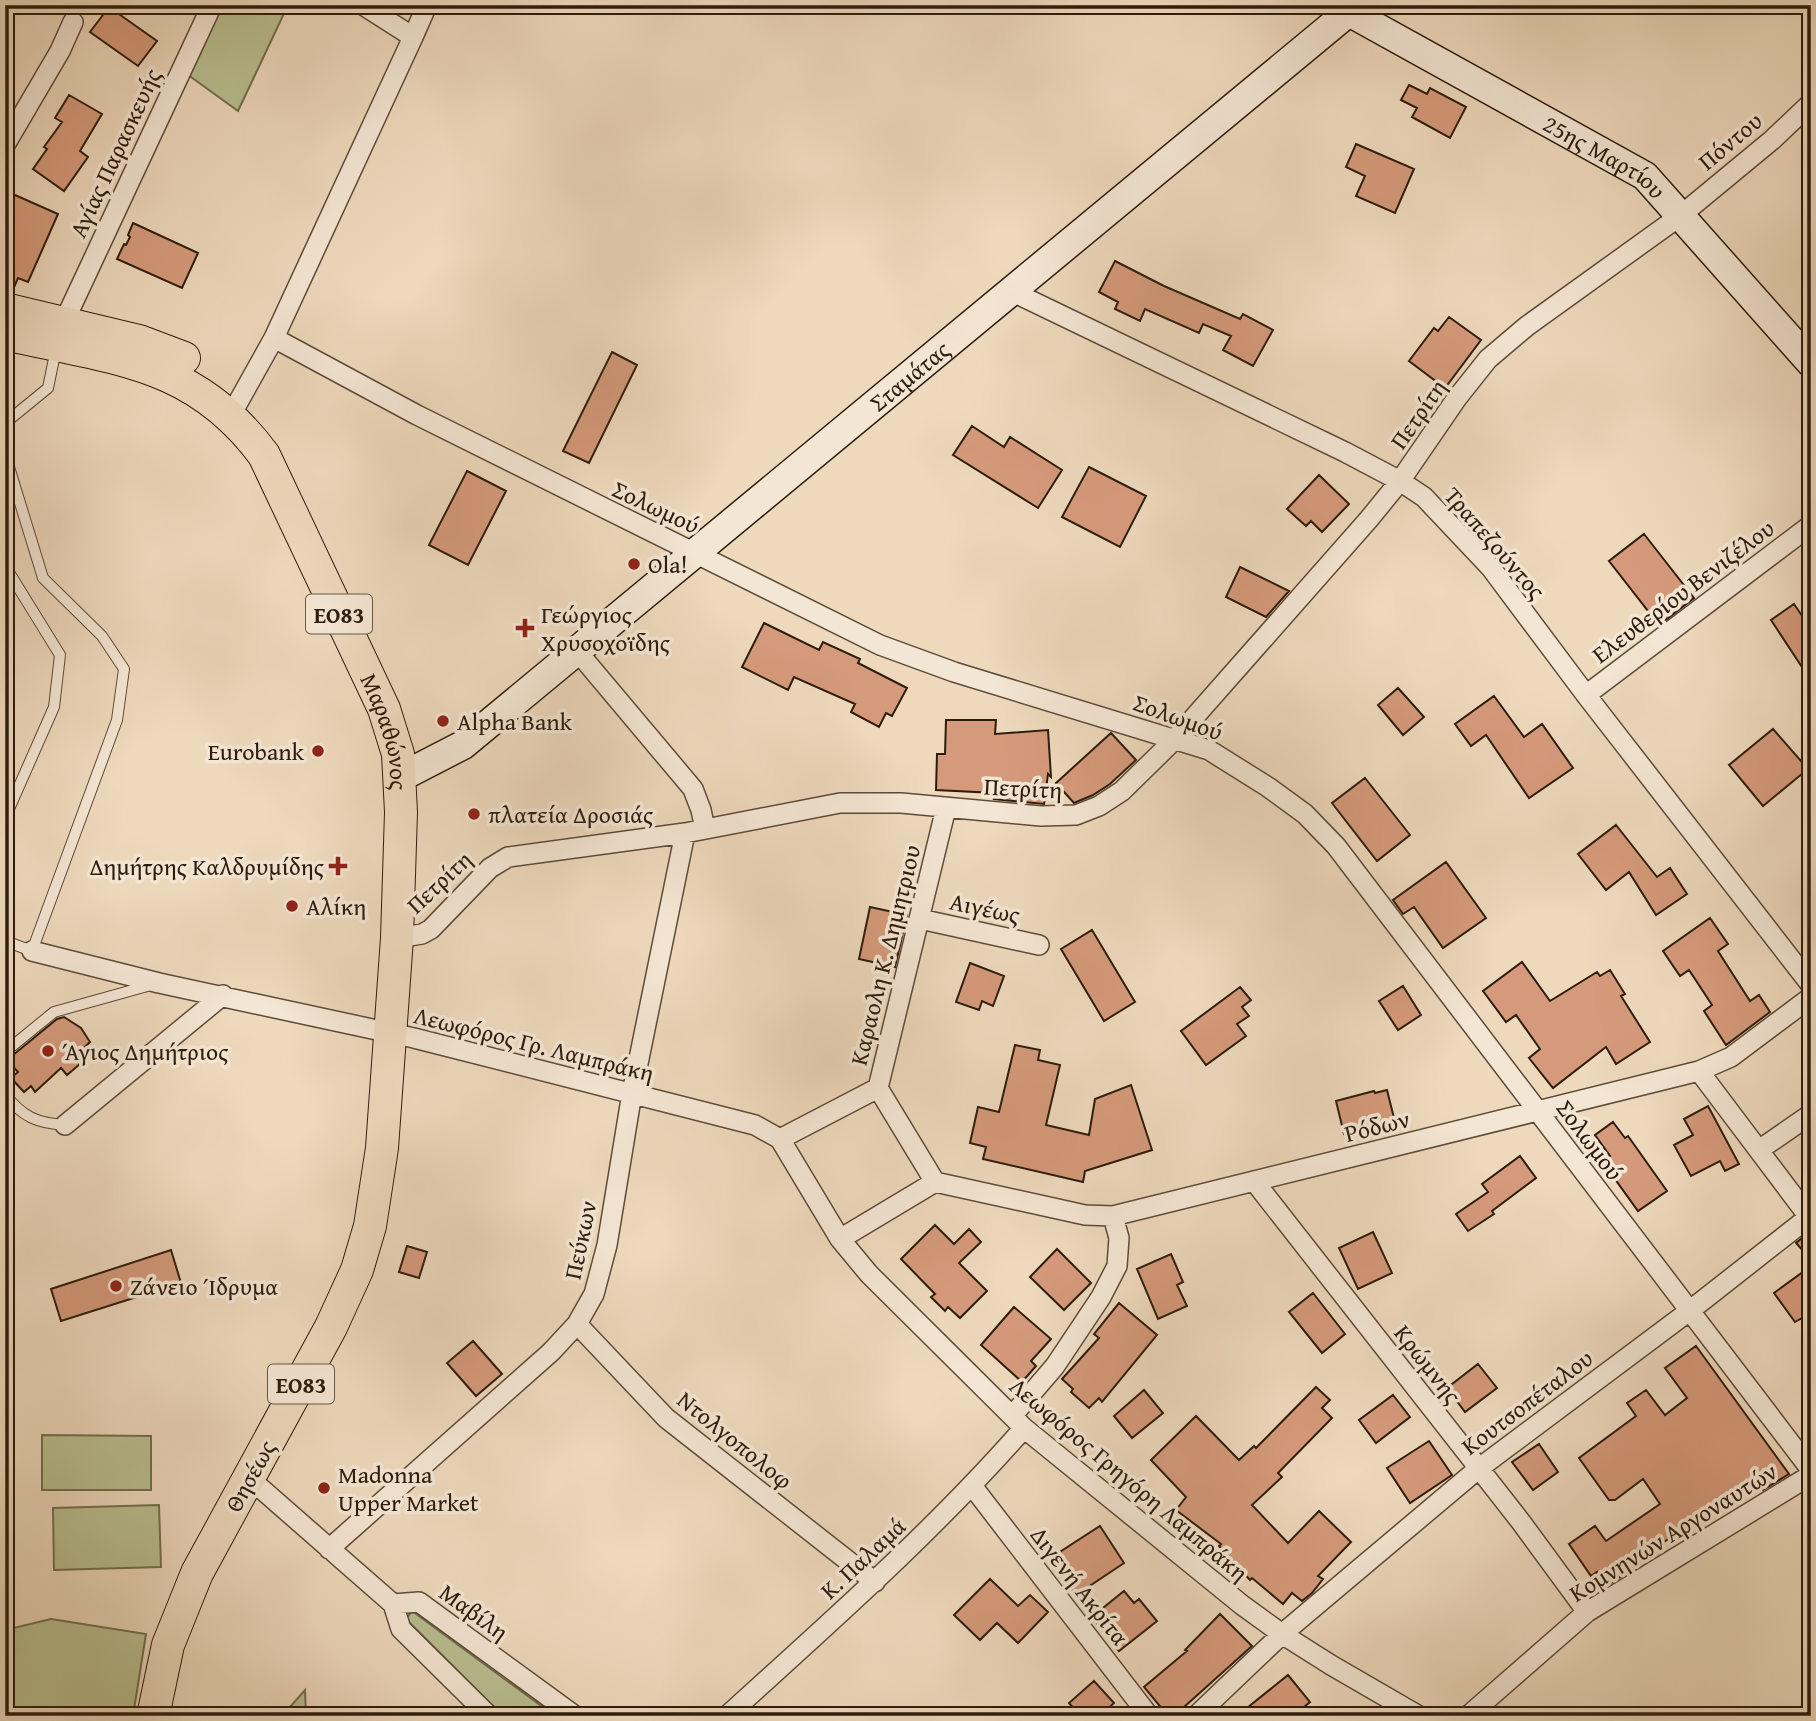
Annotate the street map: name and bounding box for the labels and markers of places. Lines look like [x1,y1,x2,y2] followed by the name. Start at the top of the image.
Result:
[648,547,687,582] place label: Ola!
[626,556,642,572] marker: Ola!
[541,597,670,660] place label: Γεώργιος Χρυσοχοϊδης
[515,618,535,638] marker: Γεώργιος Χρυσοχοϊδης
[457,704,573,739] place label: Alpha Bank
[435,713,451,729] marker: Alpha Bank
[208,734,305,769] place label: Eurobank
[310,743,326,759] marker: Eurobank
[488,797,653,832] place label: πλατεία Δροσιάς
[466,806,482,822] marker: πλατεία Δροσιάς
[90,849,324,884] place label: Δημήτρης Καλδρυμίδης
[330,858,346,874] marker: Δημήτρης Καλδρυμίδης
[306,889,366,924] place label: Αλίκη
[284,898,300,914] marker: Αλίκη
[62,1034,228,1069] place label: Άγιος Δημήτριος
[40,1043,56,1059] marker: Άγιος Δημήτριος
[130,1269,278,1304] place label: Ζάνειο Ίδρυμα
[108,1278,124,1294] marker: Ζάνειο Ίδρυμα
[338,1457,479,1520] place label: Madonna Upper Market
[316,1480,332,1496] marker: Madonna Upper Market

